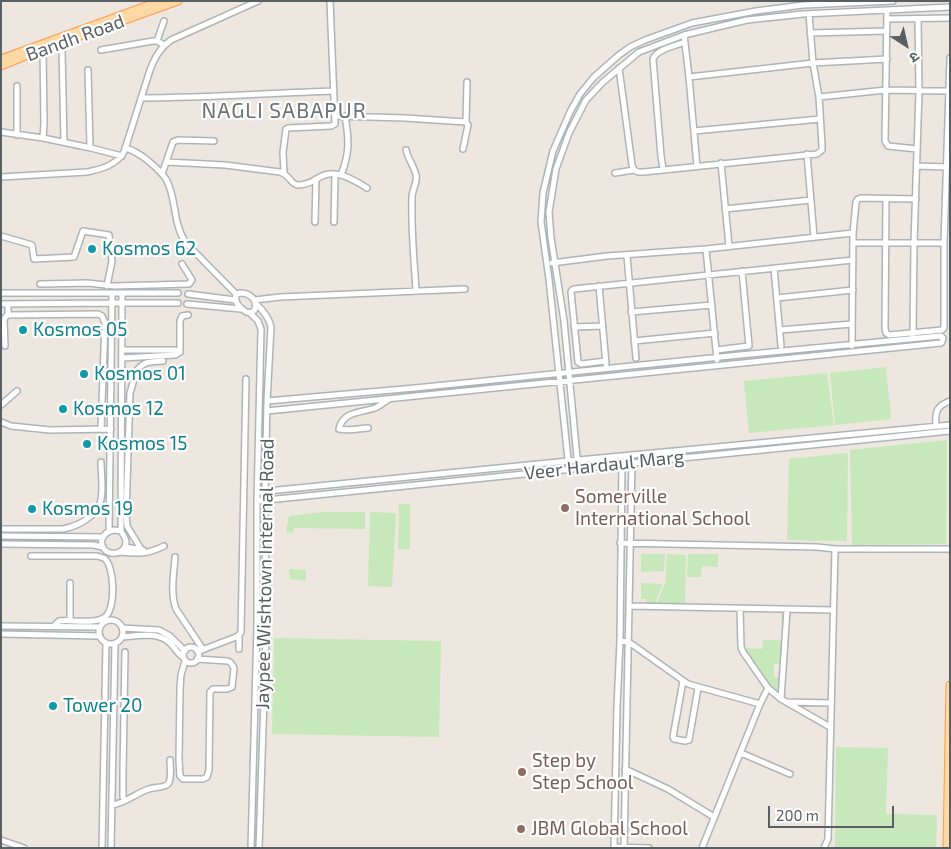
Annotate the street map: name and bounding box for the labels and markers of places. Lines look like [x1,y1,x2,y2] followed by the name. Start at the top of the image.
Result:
[102,238,196,260] place label: Kosmos 62
[86,243,98,255] marker: Kosmos 62
[33,319,127,341] place label: Kosmos 05
[17,324,29,336] marker: Kosmos 05
[94,363,186,385] place label: Kosmos 01
[78,368,90,380] marker: Kosmos 01
[73,398,164,420] place label: Kosmos 12
[57,403,69,415] marker: Kosmos 12
[97,433,187,455] place label: Kosmos 15
[81,438,93,450] marker: Kosmos 15
[575,486,750,530] place label: Somerville International School
[42,498,133,520] place label: Kosmos 19
[559,502,571,514] marker: Somerville International School
[26,503,38,515] marker: Kosmos 19
[63,695,142,717] place label: Tower 20
[47,700,59,712] marker: Tower 20
[532,750,633,794] place label: Step by Step School
[516,766,528,778] marker: Step by Step School
[531,818,688,840] place label: JBM Global School
[515,823,527,835] marker: JBM Global School

